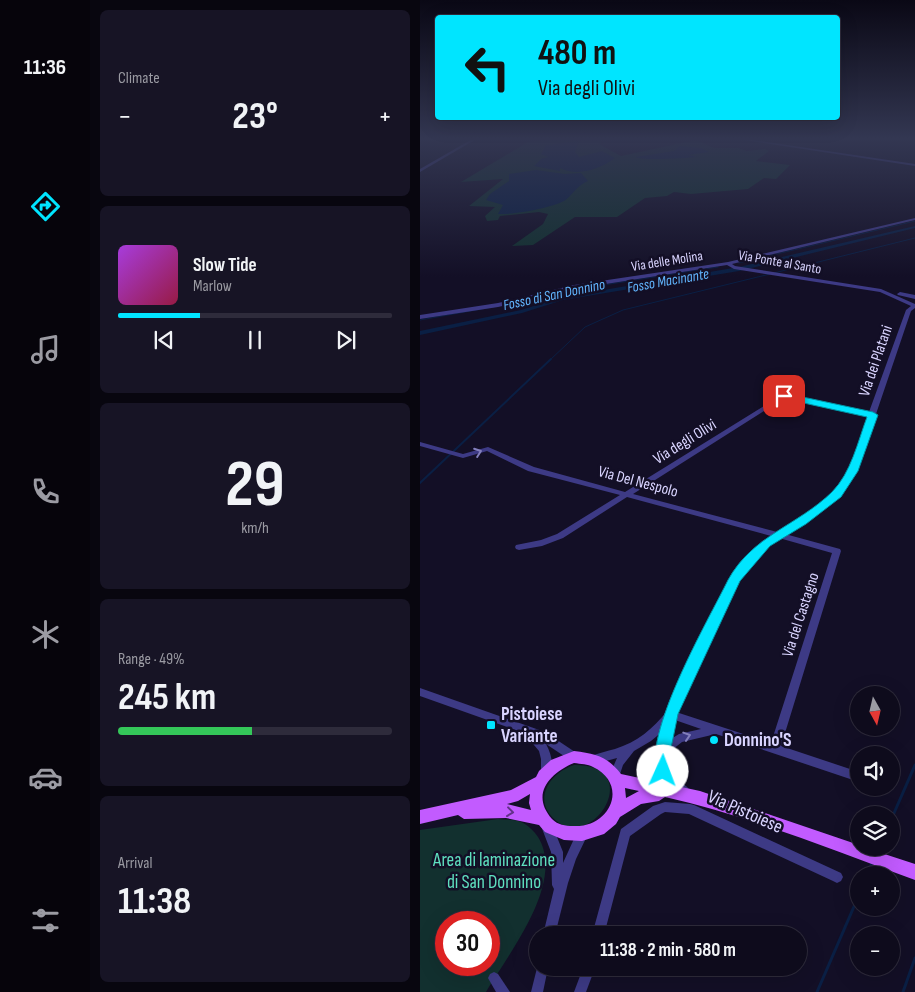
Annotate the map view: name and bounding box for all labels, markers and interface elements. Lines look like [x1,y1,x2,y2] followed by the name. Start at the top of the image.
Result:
[538,32,616,75] text: 480 m
[455,35,520,100] icon: left
[24,54,66,81] text: 11:36
[118,69,160,88] text: Climate
[538,75,635,102] text: Via degli Olivi
[232,94,278,139] text: 23°
[118,100,132,133] text: −
[378,100,392,133] text: +
[28,189,63,224] icon: directions
[737,246,823,278] street label: Via Ponte al Santo
[630,247,704,275] street label: Via delle Molina
[193,254,257,277] text: Slow Tide
[626,264,711,298] water label: Fosso Macinante
[501,275,607,315] water label: Fosso di San Donnino
[193,277,232,296] text: Marlow
[855,323,897,399] street label: Via dei Platani
[150,326,178,354] icon: previous
[241,326,269,354] icon: pause
[332,326,360,354] icon: next
[28,332,63,367] icon: music
[763,375,805,417] pin
[770,382,798,410] icon: arrive
[650,415,720,469] street label: Via degli Olivi
[225,447,285,525] text: 29
[473,448,482,458] one-way arrow
[596,462,680,502] street label: Via Del Nespolo
[28,474,63,509] icon: phone
[241,519,269,538] text: km/h
[778,570,824,660] street label: Via del Castagno
[28,617,63,652] icon: climate
[118,650,185,669] text: Range · 49%
[118,675,216,720] text: 245 km
[850,686,900,736] north arrow
[850,686,900,976] map controls
[501,703,563,748] place label: Pistoiese Variante
[485,719,497,731] marker: Pistoiese Variante
[724,729,792,752] place label: Donnino'S
[682,731,691,741] one-way arrow
[708,734,720,746] marker: Donnino'S
[636,744,688,796] position arrow
[850,746,900,796] button: sound
[28,760,63,795] icon: car
[704,785,786,839] street label: Via Pistoiese
[506,806,514,817] one-way arrow
[850,806,900,856] button: layers
[432,849,555,894] park label: Area di laminazione di San Donnino
[118,854,152,873] text: Arrival
[850,866,900,916] button: +
[118,879,191,924] text: 11:38
[28,903,63,938] icon: filters
[435,911,500,976] speed limit sign: 30
[850,926,900,976] button: −
[600,939,736,962] text: 11:38 · 2 min · 580 m

